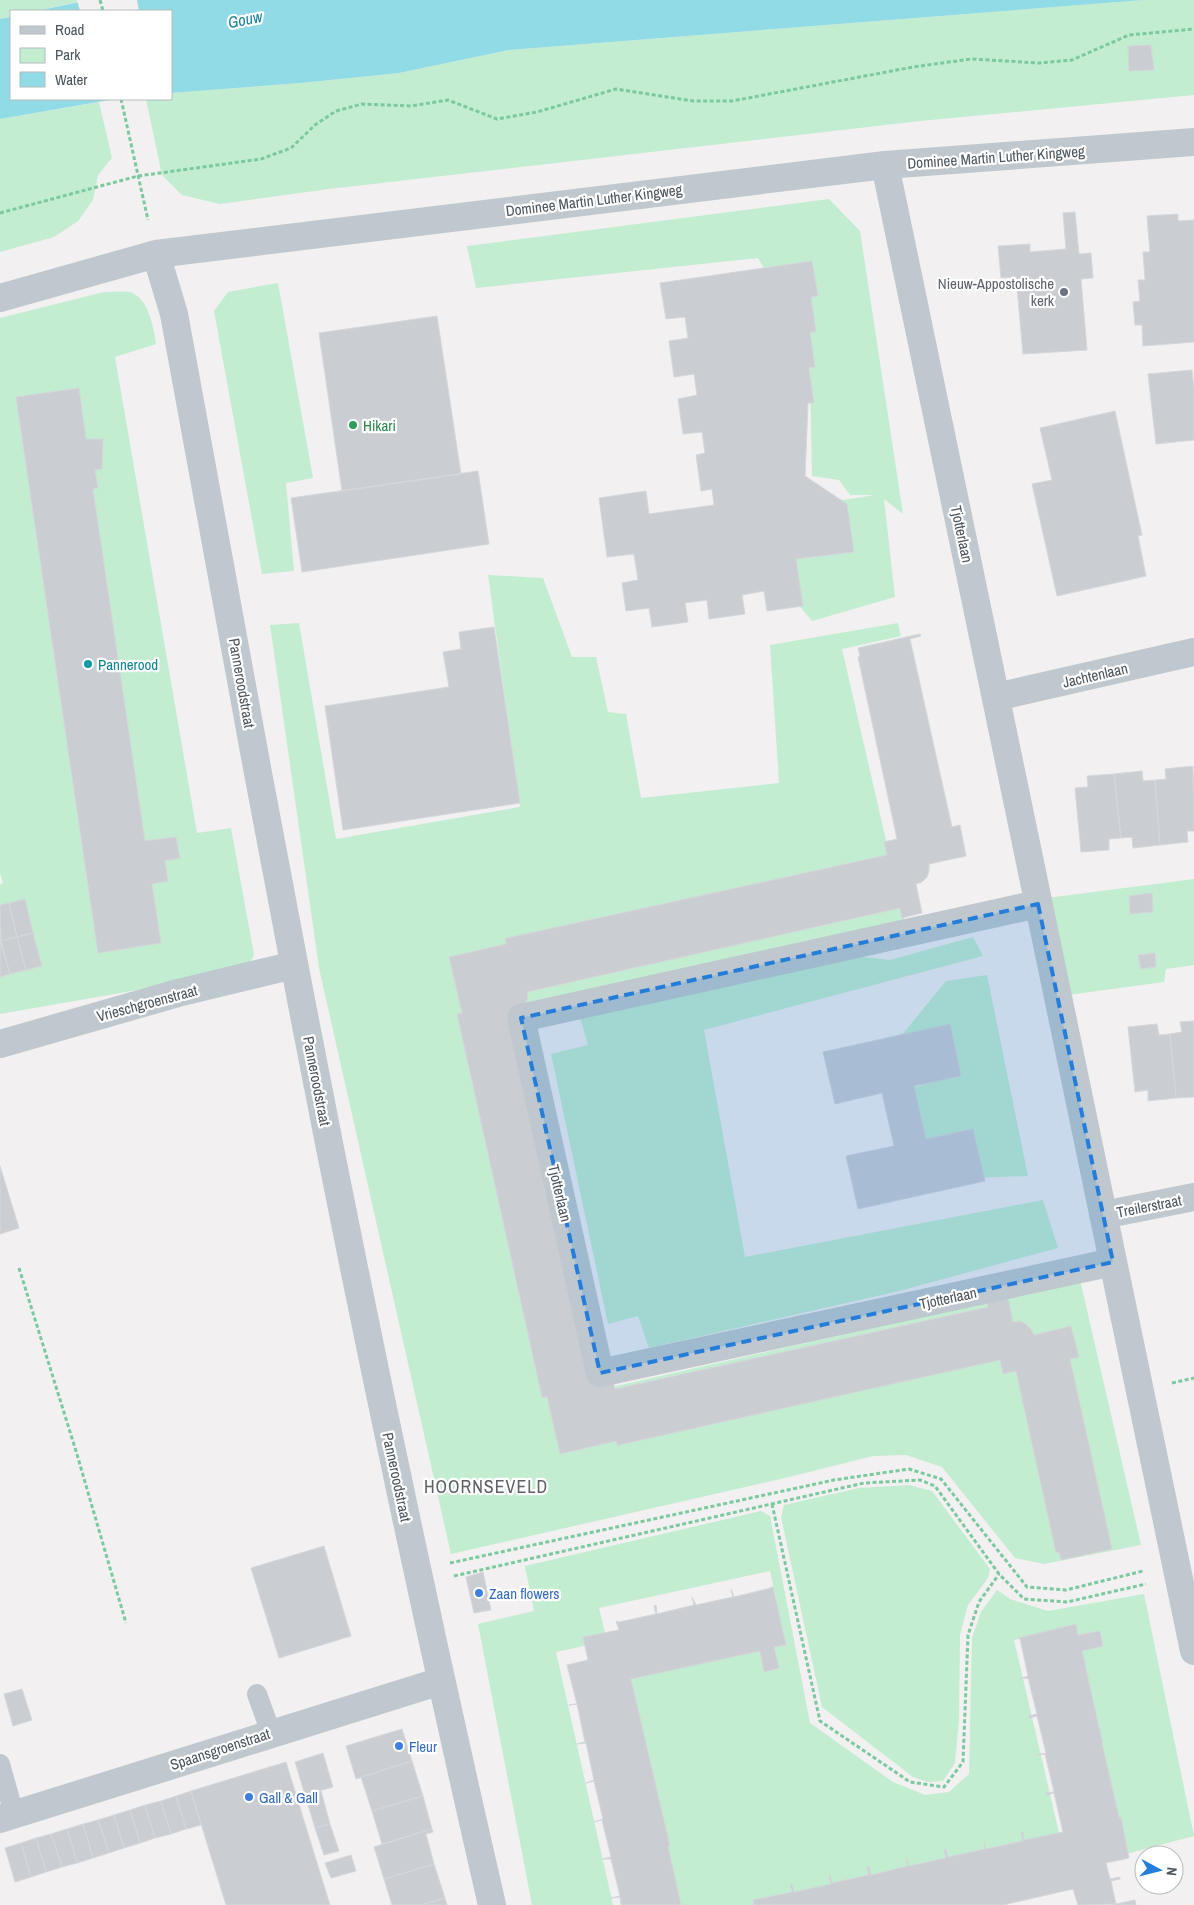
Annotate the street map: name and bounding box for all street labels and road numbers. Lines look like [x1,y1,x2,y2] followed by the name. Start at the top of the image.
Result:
[907,140,1086,174] street label: Dominee Martin Luther Kingweg
[504,179,684,221] street label: Dominee Martin Luther Kingweg
[946,503,978,565] street label: Tjotterlaan
[224,636,260,730] street label: Panneroodstraat
[1060,657,1130,693] street label: Jachtenlaan
[94,979,200,1027] street label: Vrieschgroenstraat
[298,1034,336,1128] street label: Panneroodstraat
[543,1162,577,1224] street label: Tjotterlaan
[1115,1189,1184,1223] street label: Treilerstraat
[917,1282,979,1314] street label: Tjotterlaan
[377,1430,417,1524] street label: Panneroodstraat
[167,1723,273,1775] street label: Spaansgroenstraat

